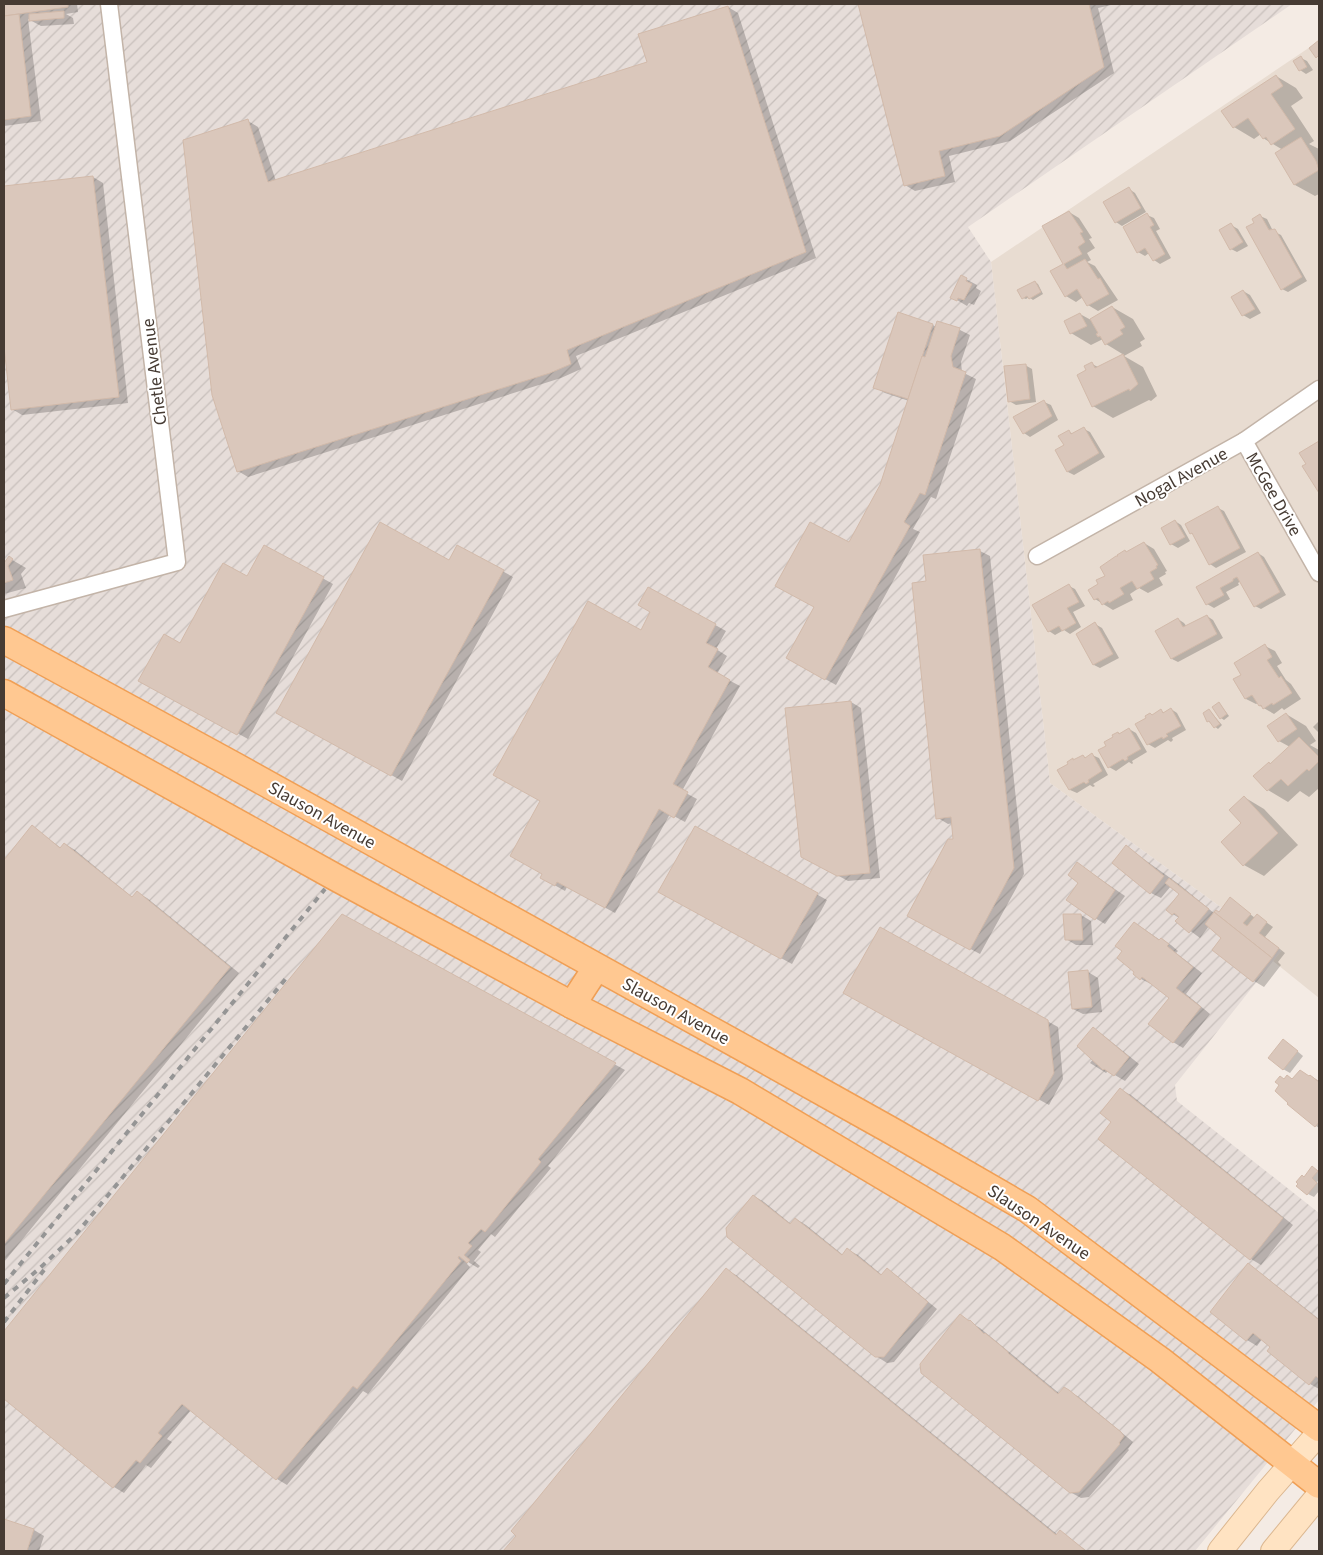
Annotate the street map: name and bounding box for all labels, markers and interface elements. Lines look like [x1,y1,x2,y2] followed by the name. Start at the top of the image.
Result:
[136,317,173,427] street label: Chetle Avenue
[1130,442,1232,513] street label: Nogal Avenue
[1240,448,1308,541] street label: McGee Drive
[264,776,380,855] street label: Slauson Avenue
[618,972,734,1051] street label: Slauson Avenue
[982,1179,1095,1266] street label: Slauson Avenue

